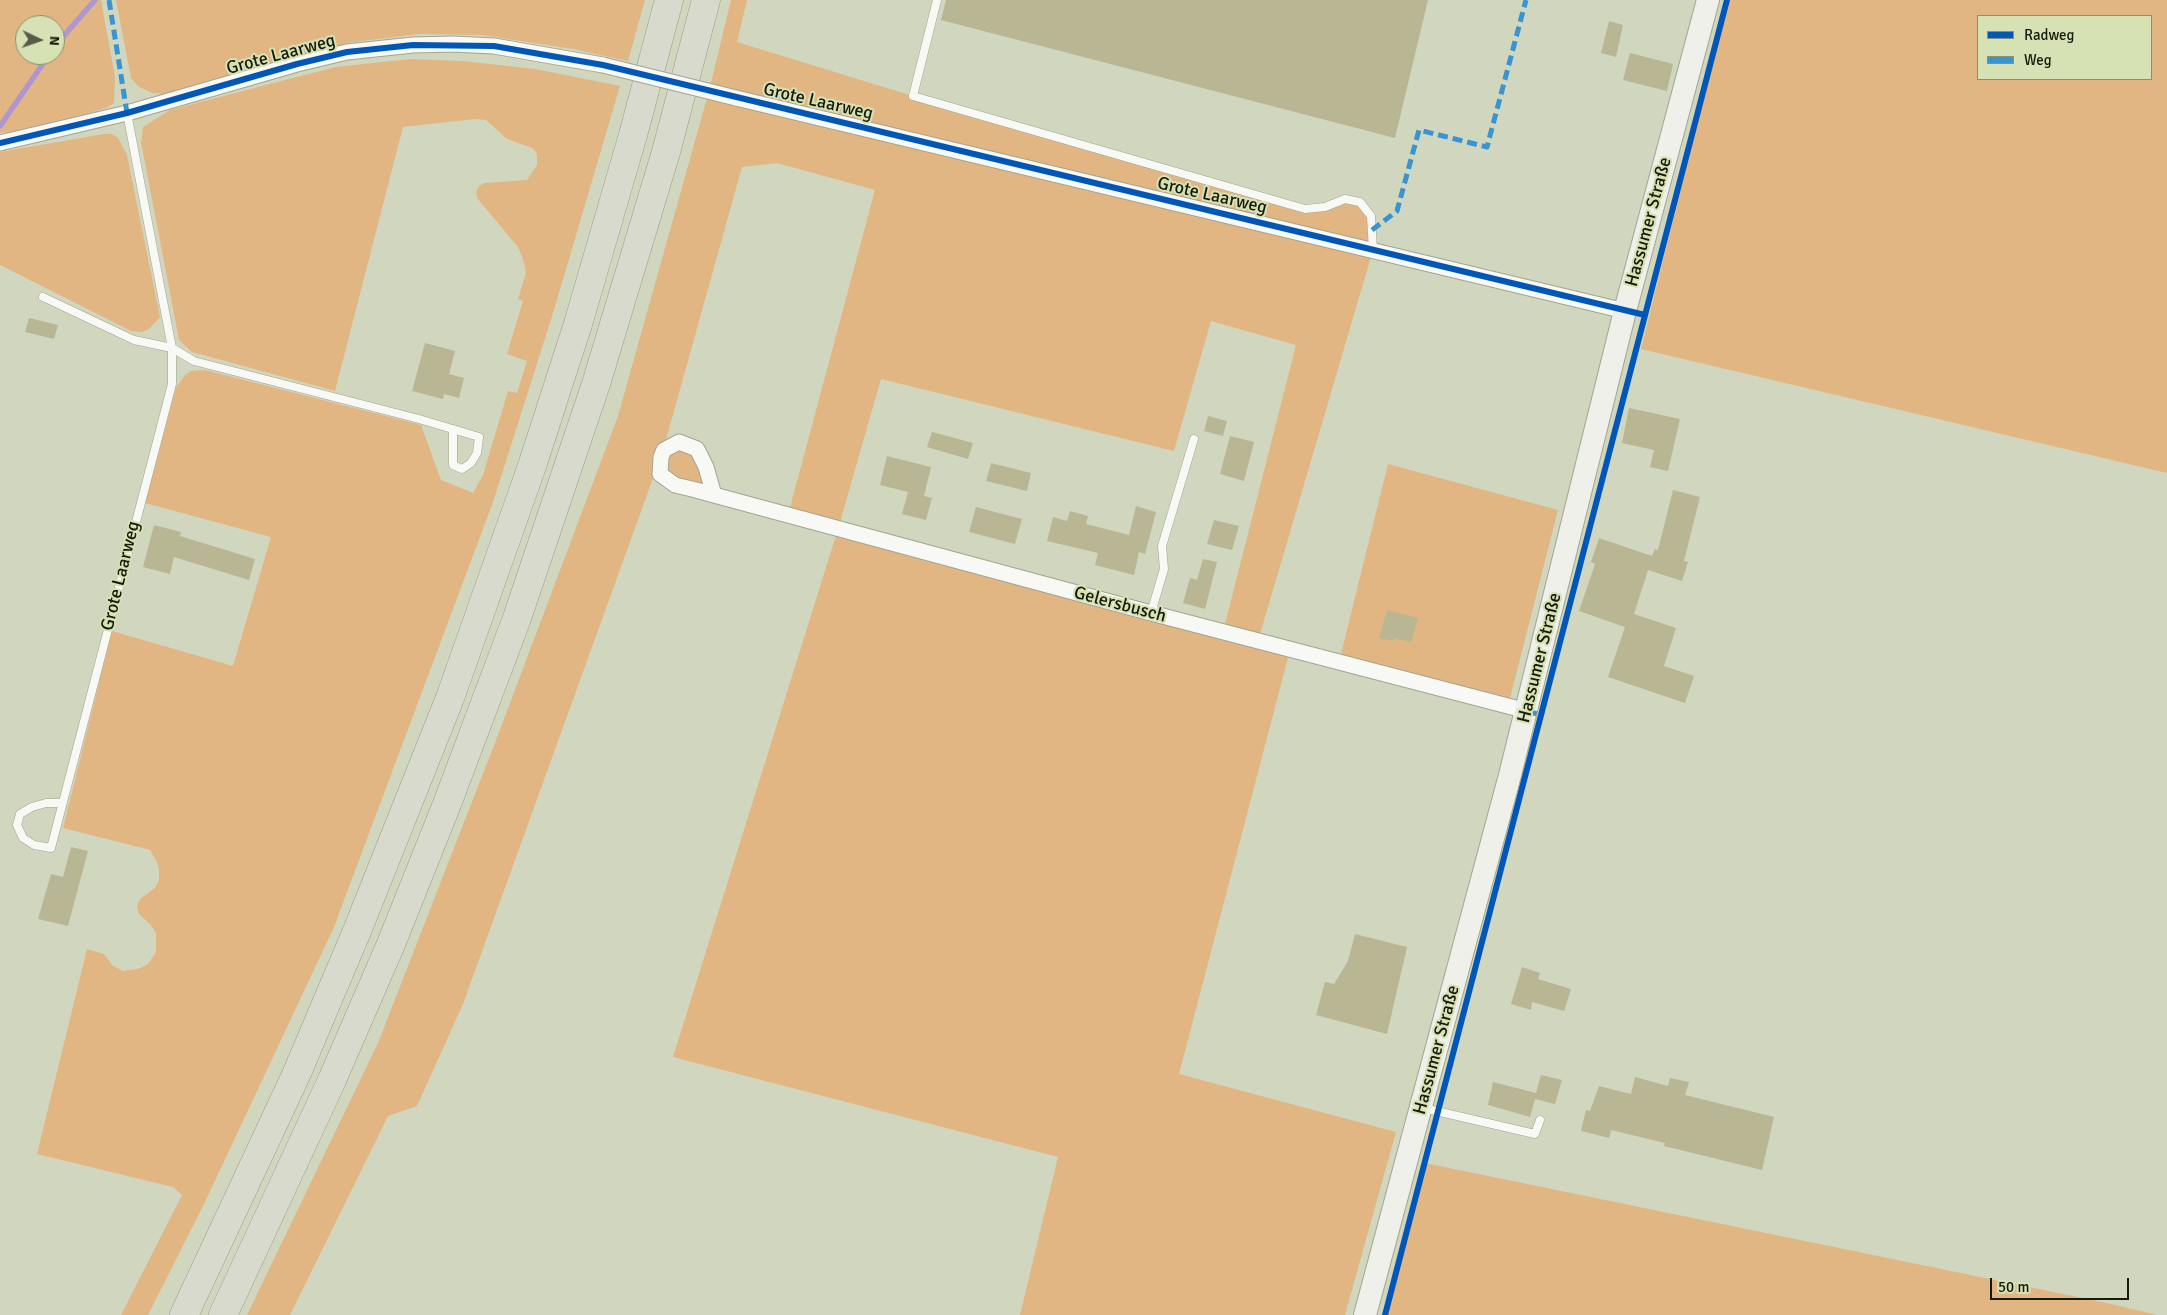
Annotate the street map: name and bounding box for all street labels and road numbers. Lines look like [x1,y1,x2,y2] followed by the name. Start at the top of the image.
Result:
[224,30,338,80] street label: Grote Laarweg
[761,79,875,125] street label: Grote Laarweg
[1621,155,1677,289] street label: Hassumer Straße
[1155,173,1269,219] street label: Grote Laarweg
[97,519,145,633] street label: Grote Laarweg
[1071,582,1169,628] street label: Gelersbusch
[1513,591,1567,725] street label: Hassumer Straße
[1409,983,1465,1117] street label: Hassumer Straße

